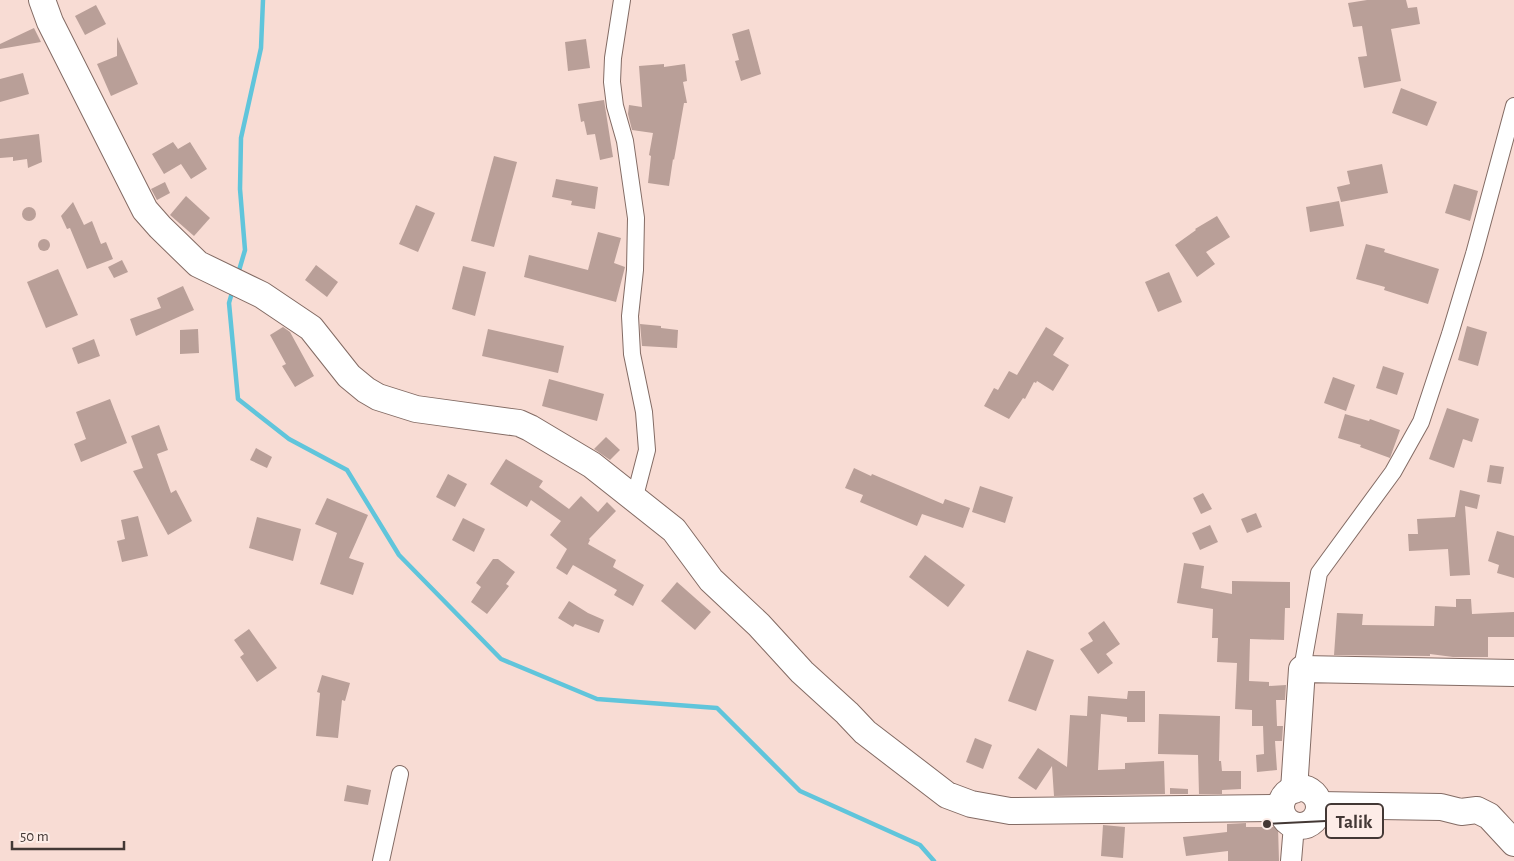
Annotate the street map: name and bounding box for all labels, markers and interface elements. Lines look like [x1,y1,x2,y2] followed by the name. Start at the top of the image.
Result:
[1326,804,1383,838] callout: Talik
[1336,813,1373,832] text: Talik
[12,818,125,850] scale bar
[20,829,49,844] text: 50 m

